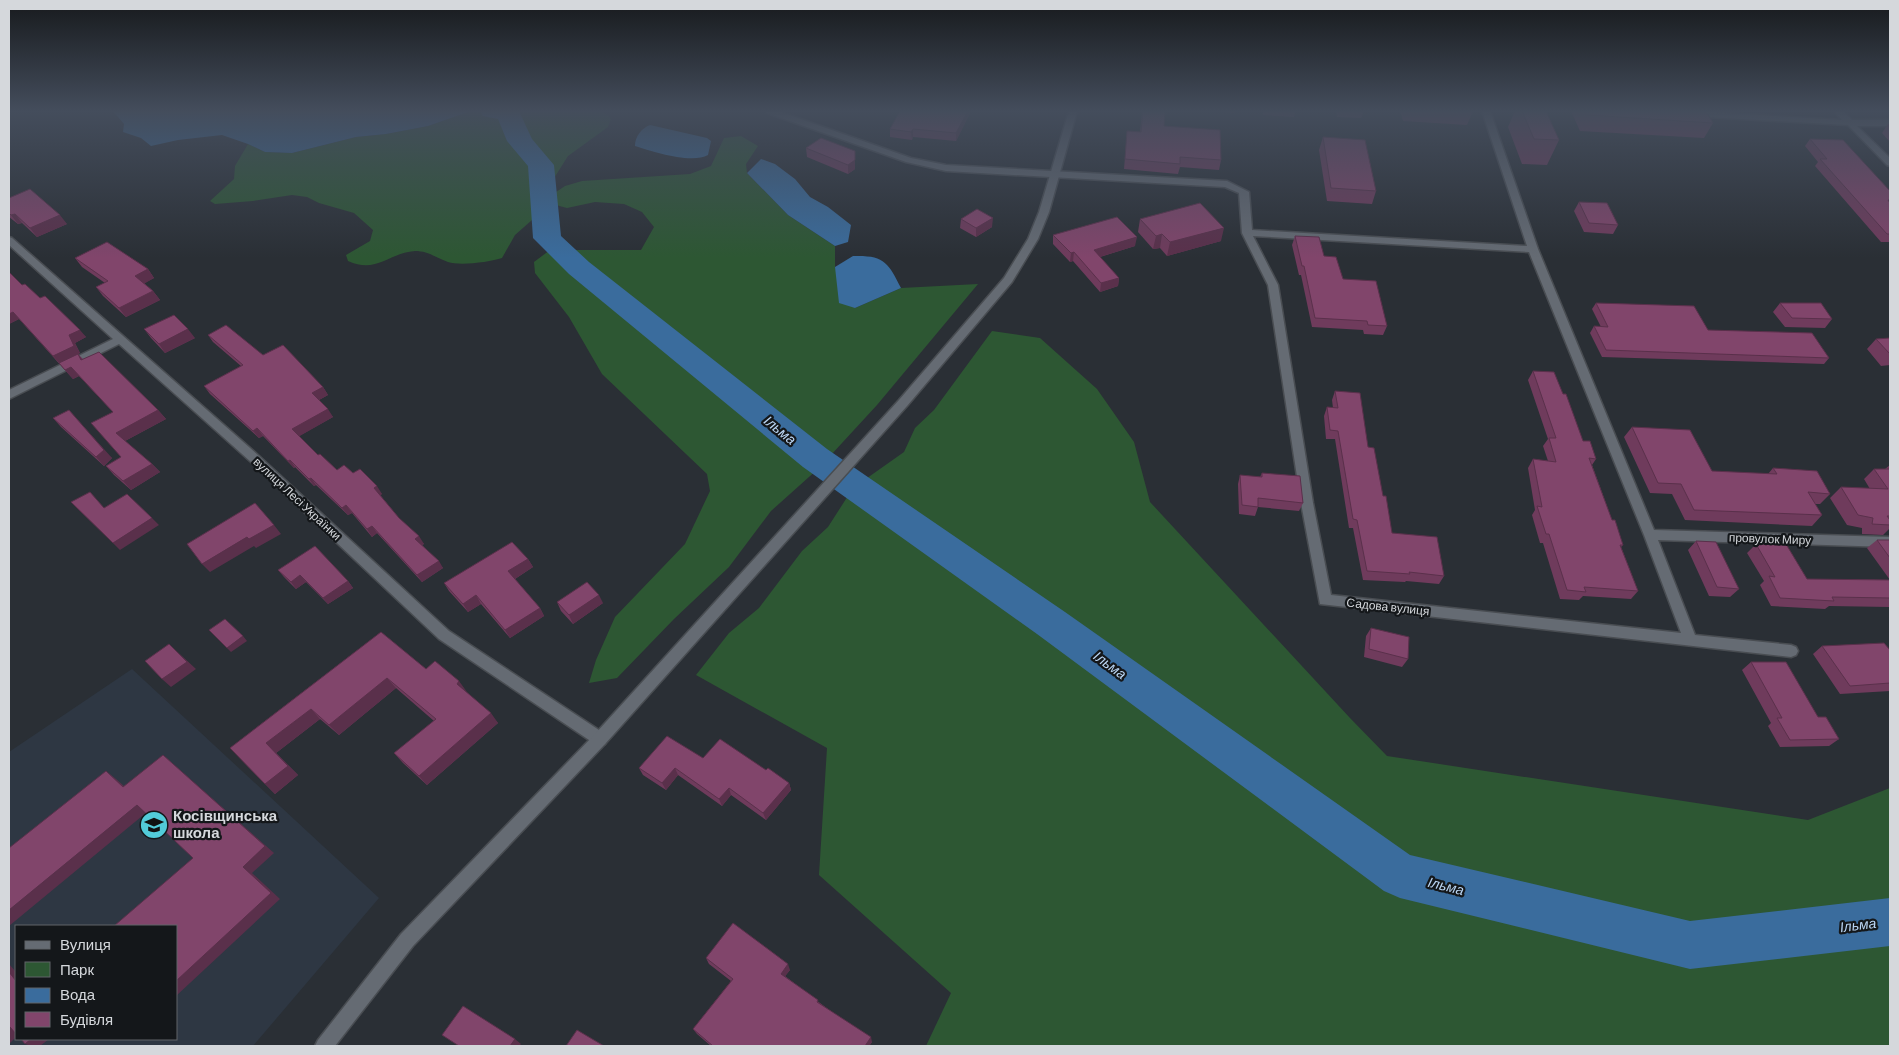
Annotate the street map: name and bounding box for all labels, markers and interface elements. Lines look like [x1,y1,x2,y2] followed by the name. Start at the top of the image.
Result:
[761,412,800,448] water label: Ільма
[250,454,344,543] street label: вулиця Лесі Українки
[1729,530,1811,547] street label: провулок Миру
[1346,595,1430,618] street label: Садова вулиця
[1091,647,1130,682] water label: Ільма
[173,806,278,841] place label: Косівщинська школа
[139,810,169,840] school or university icon: Косівщинська школа
[1426,873,1466,898] water label: Ільма
[1839,914,1877,935] water label: Ільма
[15,925,178,1040] legend
[60,935,111,953] text: Вулиця
[60,960,94,978] text: Парк
[60,985,96,1003] text: Вода
[60,1010,113,1028] text: Будівля

